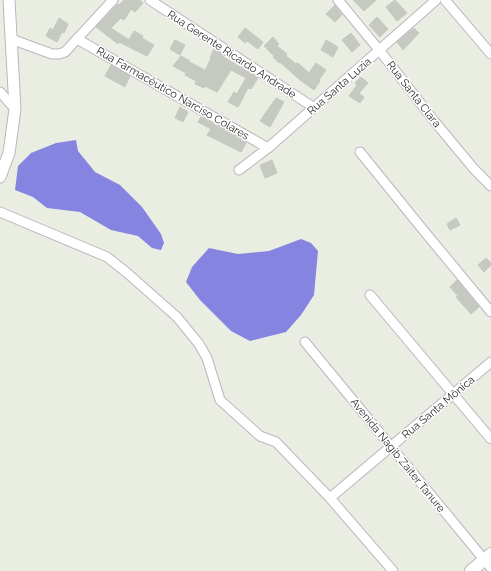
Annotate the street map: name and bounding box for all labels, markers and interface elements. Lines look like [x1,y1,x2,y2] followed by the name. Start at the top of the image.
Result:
[165,8,299,101] street label: Rua Gerente Ricardo Andrade
[94,44,251,143] street label: Rua Farmacêutico Narciso Colares
[305,55,374,118] street label: Rua Santa Luzia
[384,59,443,130] street label: Rua Santa Clara
[399,373,477,442] street label: Rua Santa Mônica
[348,396,448,515] street label: Avenida Nagib Zaiter Tanure

